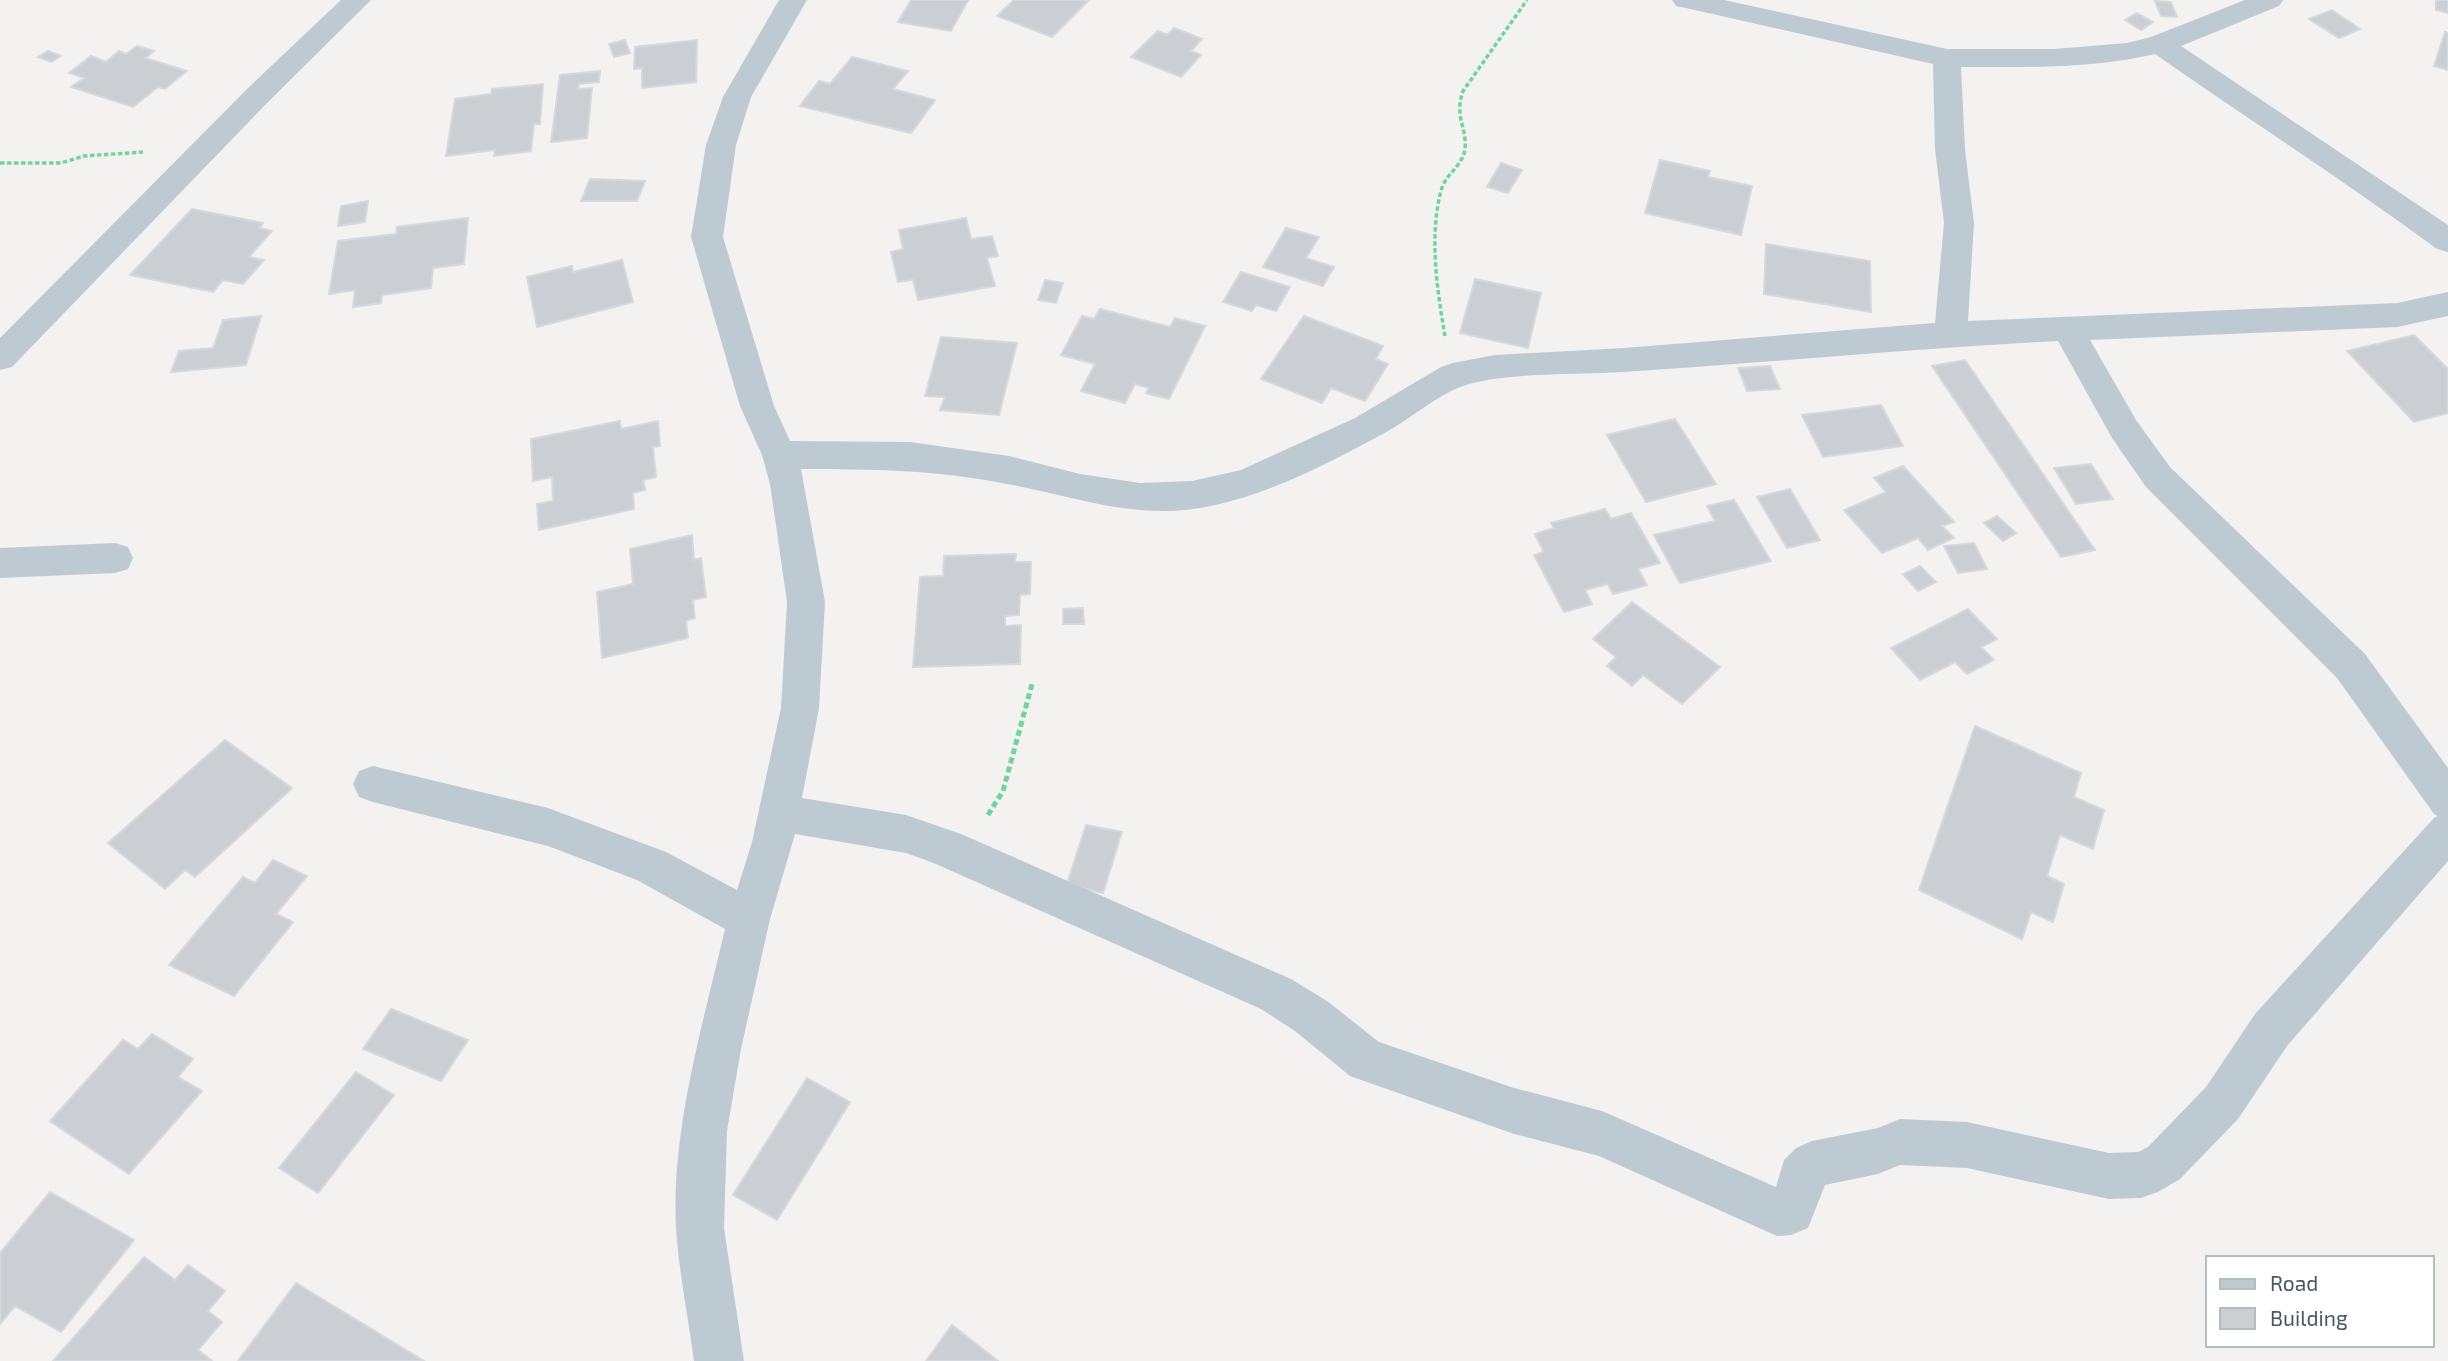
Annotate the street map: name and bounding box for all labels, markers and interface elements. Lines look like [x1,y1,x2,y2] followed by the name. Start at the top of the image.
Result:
[2206,1256,2434,1347] legend
[2270,1270,2318,1295] text: Road
[2270,1305,2348,1330] text: Building

